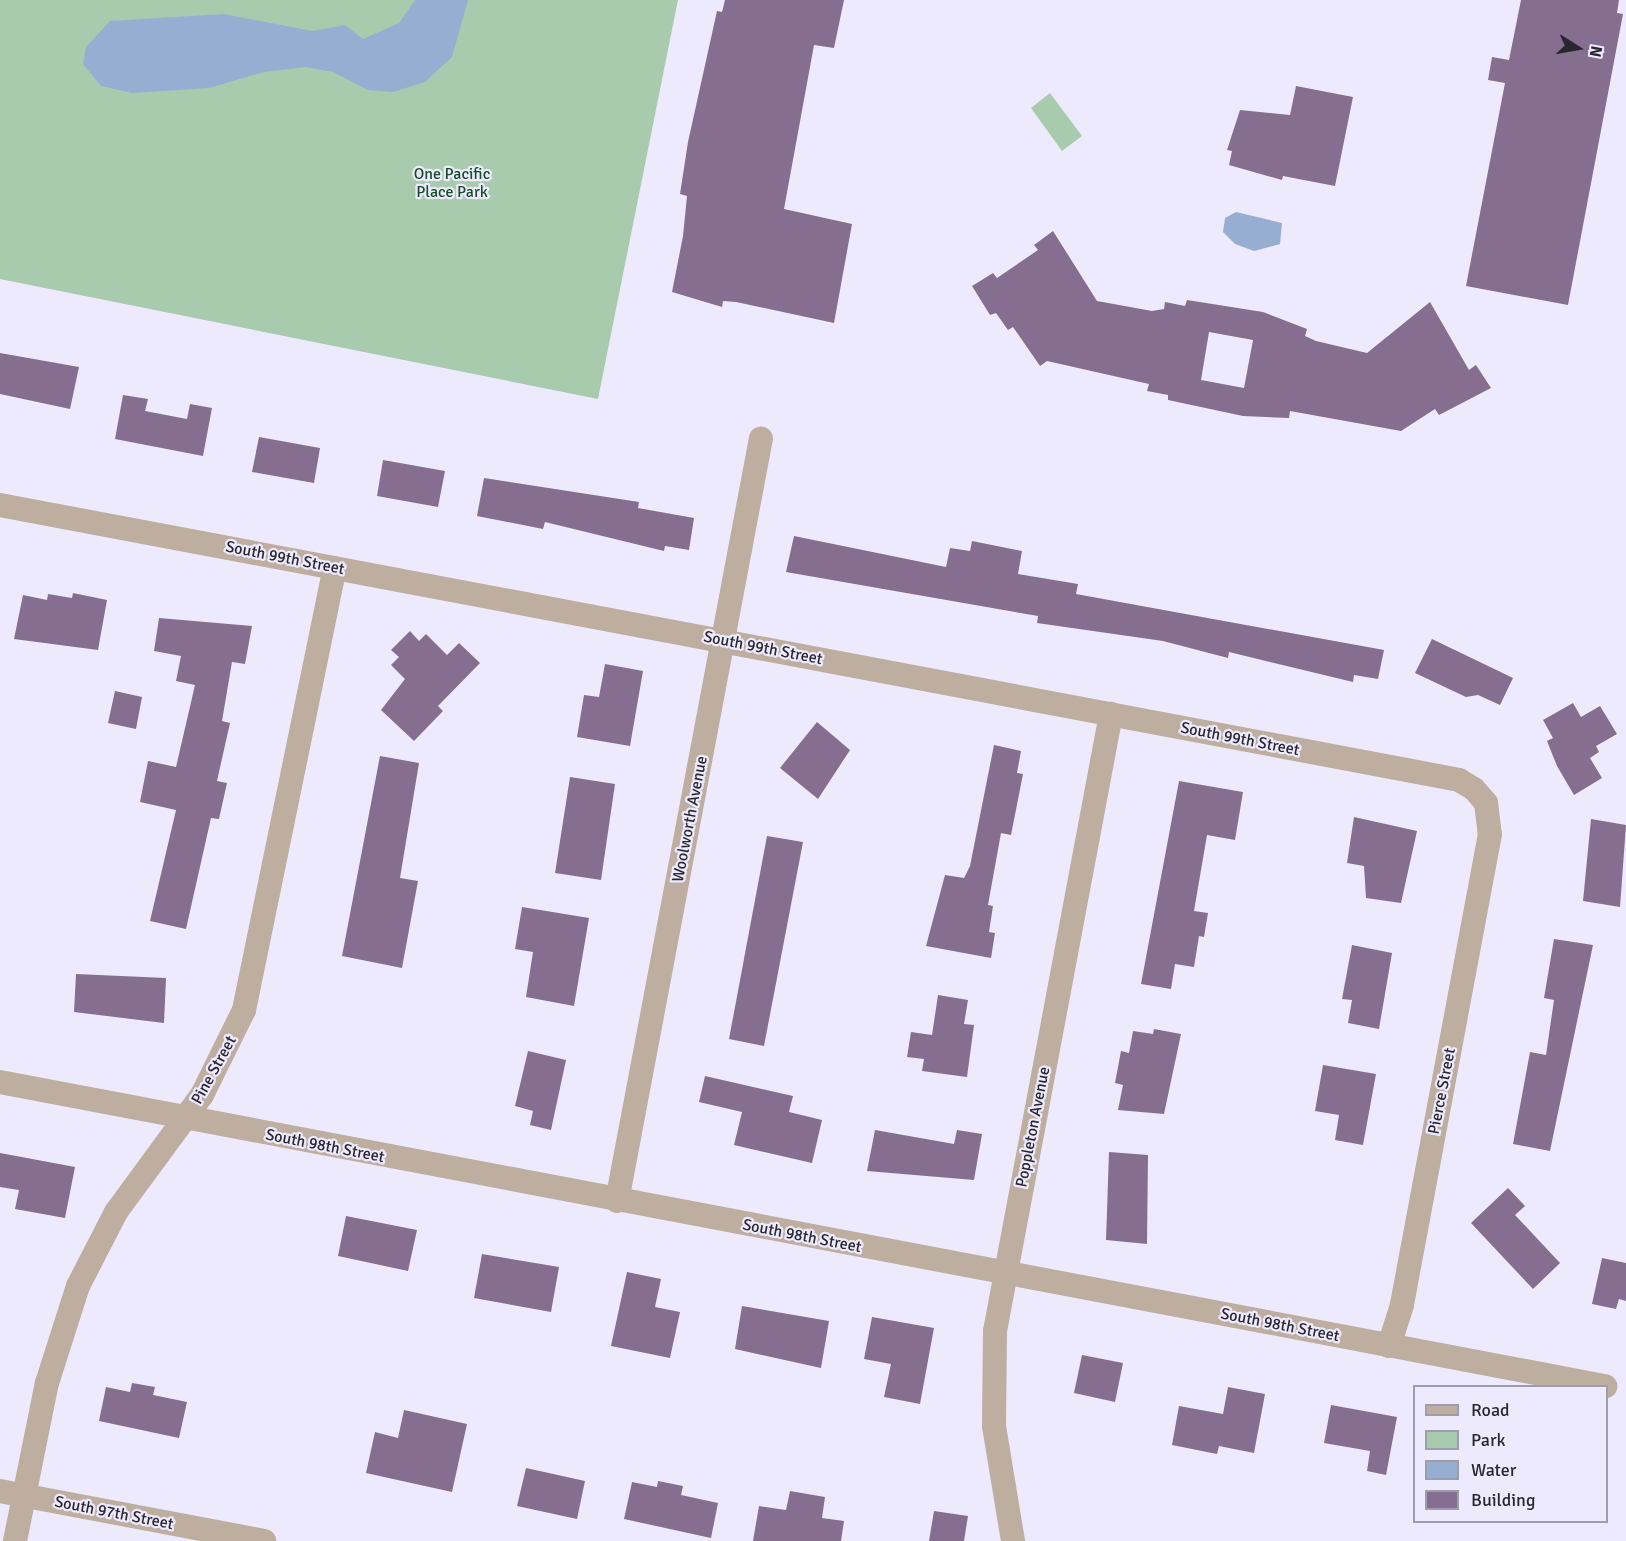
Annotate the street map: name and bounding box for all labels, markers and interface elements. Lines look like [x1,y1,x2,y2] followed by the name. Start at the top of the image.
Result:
[1548,18,1608,78] north arrow
[1585,44,1607,59] text: N
[414,164,490,202] park label: One Pacific Place Park
[224,537,346,579] street label: South 99th Street
[702,627,824,669] street label: South 99th Street
[1179,718,1301,760] street label: South 99th Street
[668,754,712,884] street label: Woolworth Avenue
[187,1032,241,1108] street label: Pine Street
[1424,1046,1460,1136] street label: Pierce Street
[1012,1065,1054,1189] street label: Poppleton Avenue
[264,1125,386,1167] street label: South 98th Street
[741,1215,863,1257] street label: South 98th Street
[1219,1304,1341,1346] street label: South 98th Street
[1413,1385,1608,1523] legend
[1471,1399,1510,1421] text: Road
[1471,1429,1506,1451] text: Park
[1471,1459,1516,1481] text: Water
[1471,1489,1535,1511] text: Building
[53,1492,175,1534] street label: South 97th Street

